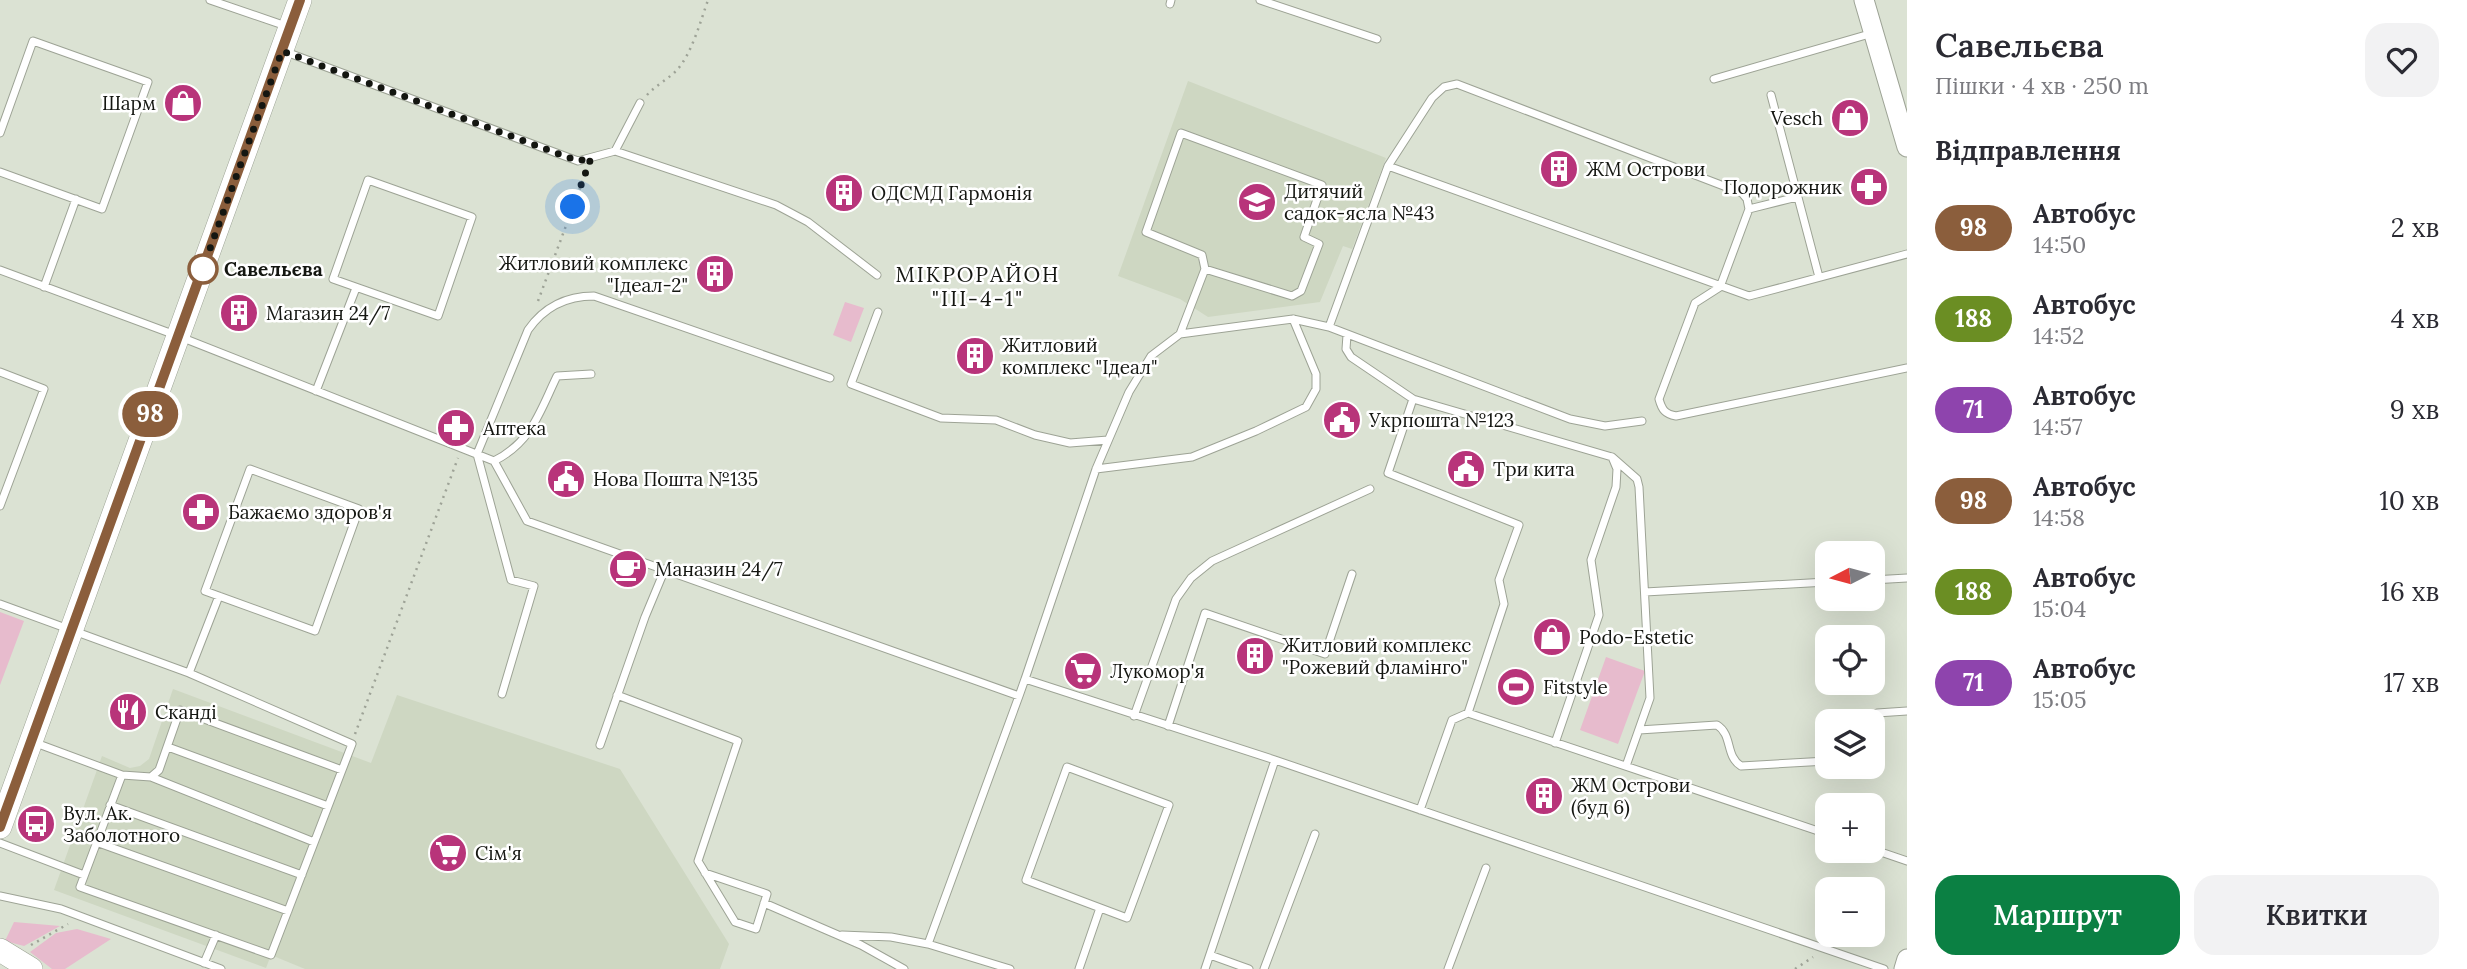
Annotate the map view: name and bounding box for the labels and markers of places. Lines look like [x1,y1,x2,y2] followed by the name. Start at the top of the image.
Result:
[162,82,204,124] shop icon: Шарм
[102,91,156,115] place label: Шарм
[1829,97,1871,139] shop icon: Vesch
[1770,106,1823,130] place label: Vesch
[1538,148,1580,190] building icon: ЖМ Острови
[1586,157,1706,181] place label: ЖМ Острови
[1848,166,1890,208] pharmacy icon: Подорожник
[823,172,865,214] building icon: ОДСМД Гармонія
[1723,175,1843,199] place label: Подорожник
[1284,179,1435,225] place label: Дитячий садок-ясла №43
[871,181,1032,205] place label: ОДСМД Гармонія
[1236,181,1278,223] school or university icon: Дитячий садок-ясла №43
[499,251,688,297] place label: Житловий комплекс "Ідеал-2"
[694,253,736,295] building icon: Житловий комплекс "Ідеал-2"
[188,254,218,284] marker: Савельєва
[224,257,323,281] place label: Савельєва
[218,292,260,334] building icon: Магазин 24/7
[266,301,391,326] place label: Магазин 24/7
[1002,333,1158,379] place label: Житловий комплекс "Ідеал"
[954,335,996,377] building icon: Житловий комплекс "Ідеал"
[1321,399,1363,441] public building icon: Укрпошта №123
[435,407,477,449] pharmacy icon: Аптека
[1368,408,1514,432] place label: Укрпошта №123
[482,416,546,440] place label: Аптека
[1445,448,1487,490] public building icon: Три кита
[1493,457,1575,481] place label: Три кита
[545,458,587,500] public building icon: Нова Пошта №135
[593,467,758,491] place label: Нова Пошта №135
[180,491,222,533] pharmacy icon: Бажаємо здоров'я
[228,500,392,524] place label: Бажаємо здоров'я
[607,548,649,590] cafe icon: Маназин 24/7
[655,557,783,582] place label: Маназин 24/7
[1531,616,1573,658] shop icon: Podo-Estetic
[1579,625,1694,649] place label: Podo-Estetic
[1282,633,1471,679] place label: Житловий комплекс "Рожевий фламінго"
[1234,635,1276,677] building icon: Житловий комплекс "Рожевий фламінго"
[1062,650,1104,692] supermarket icon: Лукомор'я
[1110,659,1205,683] place label: Лукомор'я
[1495,666,1537,708] sports icon: Fitstyle
[1543,675,1608,699] place label: Fitstyle
[107,691,149,733] restaurant icon: Сканді
[155,700,217,724] place label: Сканді
[1571,773,1691,820] place label: ЖМ Острови (буд 6)
[1523,775,1565,817] building icon: ЖМ Острови (буд 6)
[63,801,180,847] place label: Вул. Ак. Заболотного
[15,803,57,845] bus stop icon: Вул. Ак. Заболотного
[427,832,469,874] supermarket icon: Сім'я
[475,841,522,865] place label: Сім'я

